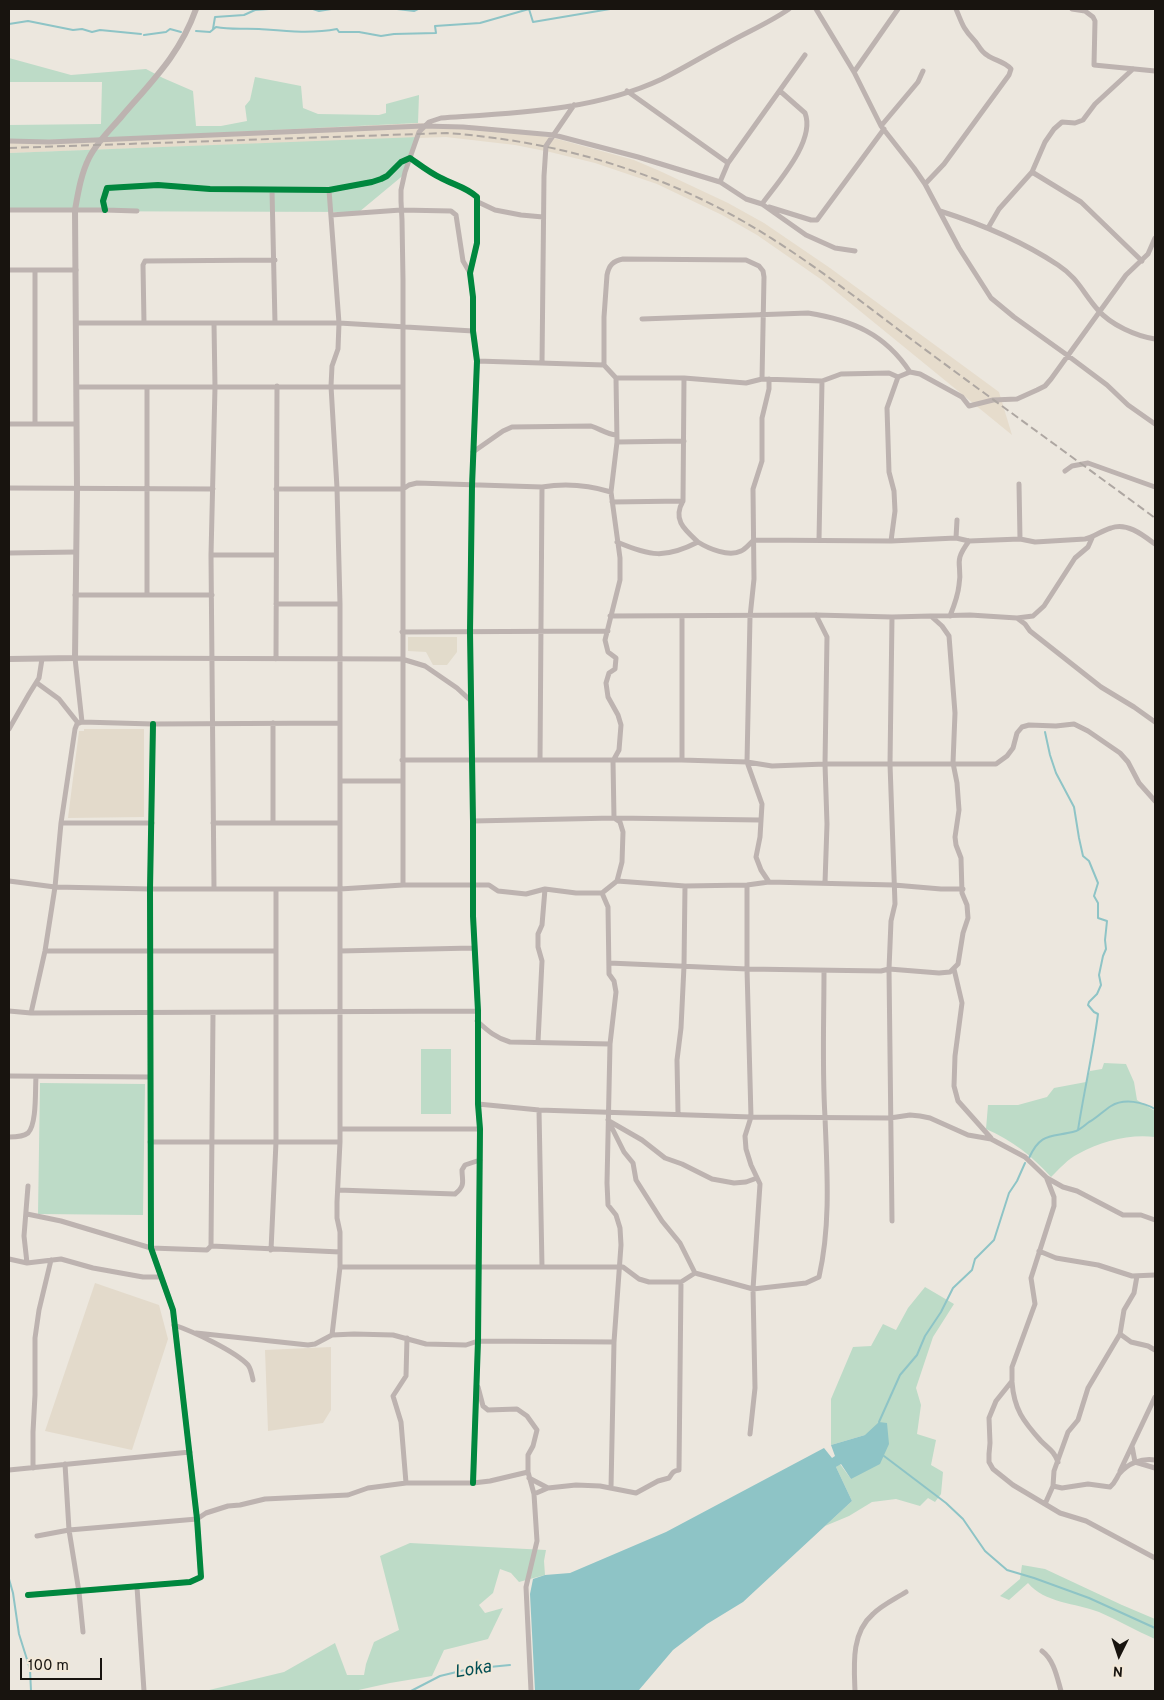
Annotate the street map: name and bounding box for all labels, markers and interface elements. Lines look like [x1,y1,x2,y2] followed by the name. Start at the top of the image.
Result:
[1094,1630,1144,1680] north arrow
[22,1648,105,1680] scale bar
[28,1657,69,1676] text: 100 m
[453,1657,493,1685] water label: Loka
[1112,1662,1124,1679] text: N

